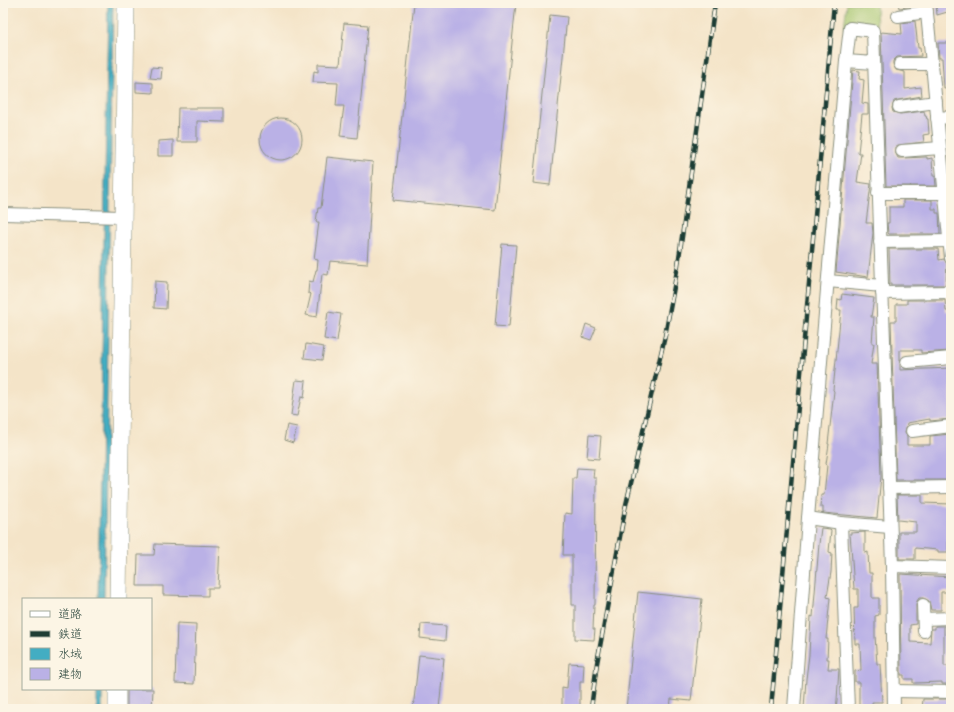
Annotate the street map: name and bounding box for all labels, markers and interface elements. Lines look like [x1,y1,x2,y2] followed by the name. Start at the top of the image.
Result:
[22,598,152,690] legend
[58,606,82,622] text: 道路
[58,626,82,642] text: 鉄道
[58,646,82,662] text: 水域
[58,666,82,682] text: 建物

